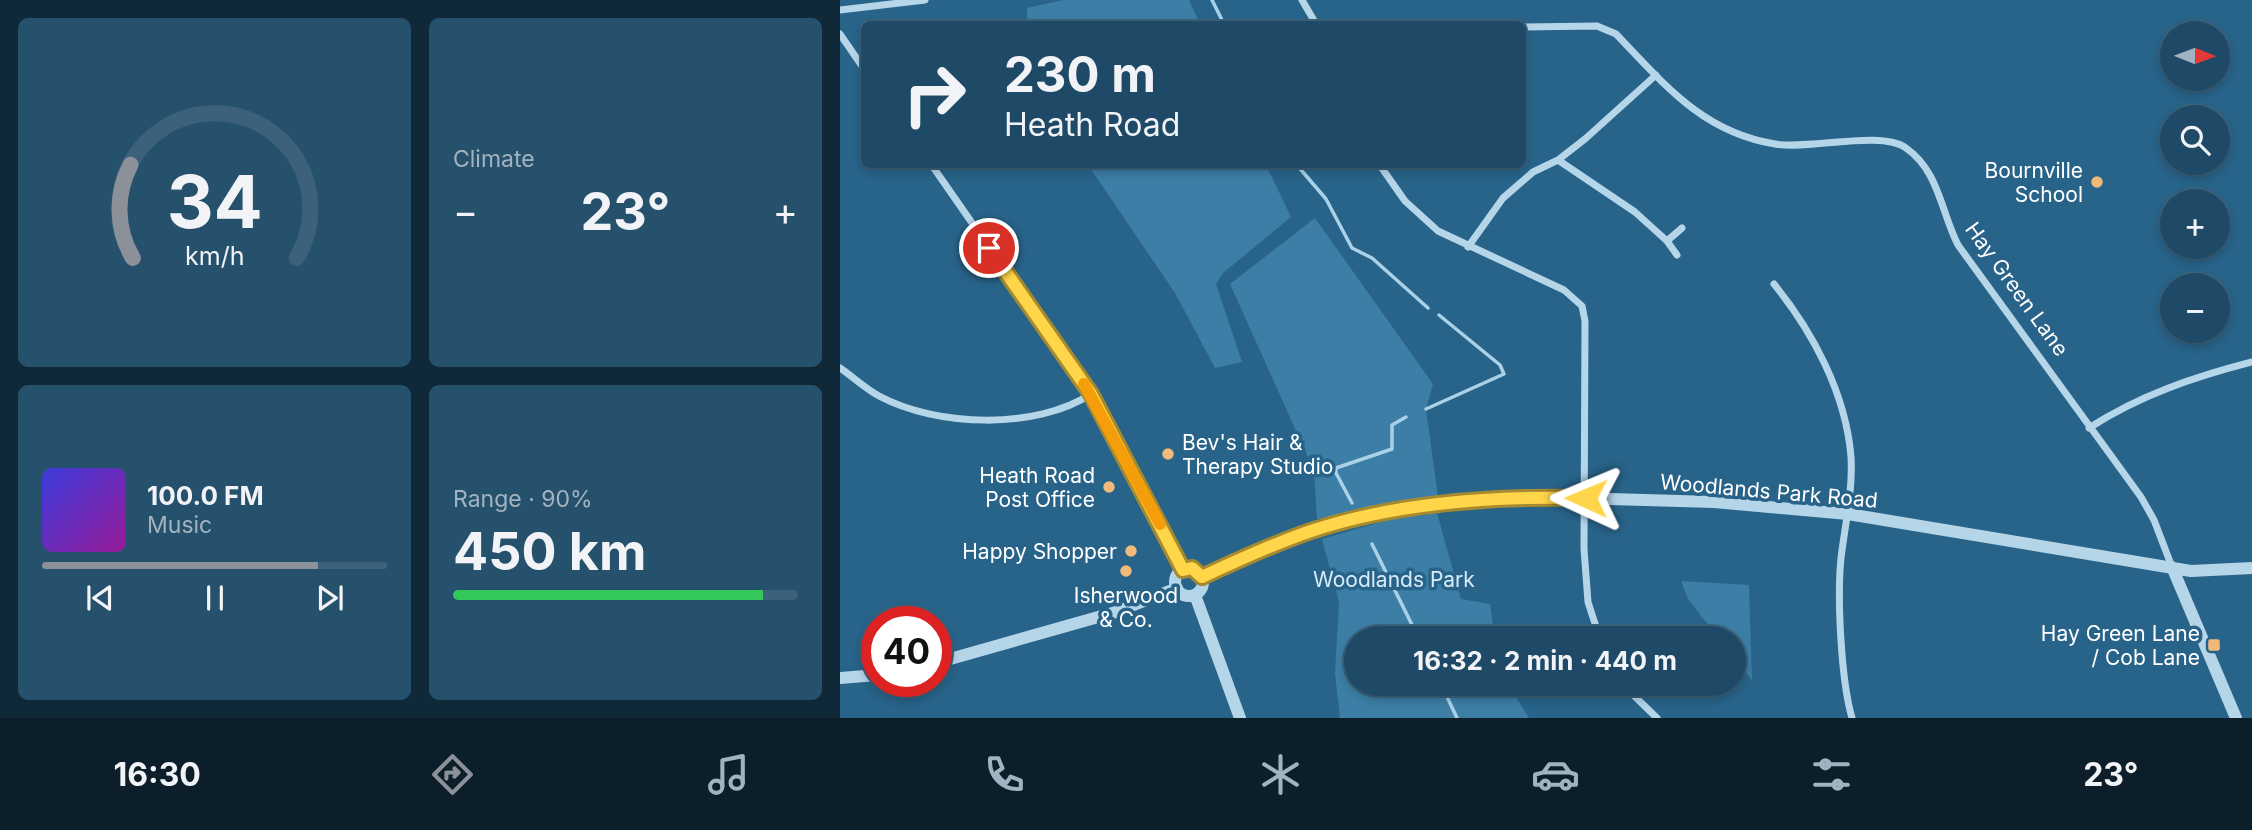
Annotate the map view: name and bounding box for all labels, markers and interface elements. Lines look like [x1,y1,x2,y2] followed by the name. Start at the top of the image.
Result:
[2160,21,2230,91] north arrow
[2160,21,2230,343] map controls
[1004,45,1156,104] text: 230 m
[889,49,980,140] icon: right
[1004,105,1180,144] text: Heath Road
[2160,105,2230,175] button: search
[453,145,535,173] text: Climate
[166,158,263,247] text: 34
[1985,158,2083,207] place label: Bournville School
[2089,174,2105,190] marker: Bournville School
[581,180,670,243] text: 23°
[453,188,478,234] text: −
[773,188,798,234] text: +
[2160,189,2230,259] button: +
[1960,217,2074,361] street label: Hay Green Lane
[959,218,1019,278] pin
[970,229,1008,267] icon: arrive
[185,241,244,271] text: km/h
[2160,273,2230,343] button: −
[1182,430,1333,479] place label: Bev's Hair & Therapy Studio
[1160,446,1176,462] marker: Bev's Hair & Therapy Studio
[1549,461,1623,535] position arrow
[979,463,1095,512] place label: Heath Road Post Office
[1659,469,1879,513] street label: Woodlands Park Road
[1101,479,1117,495] marker: Heath Road Post Office
[147,480,264,511] text: 100.0 FM
[453,485,593,513] text: Range · 90%
[147,511,212,539] text: Music
[453,520,646,583] text: 450 km
[962,539,1117,564] place label: Happy Shopper
[1123,543,1139,559] marker: Happy Shopper
[1118,563,1134,579] marker: Isherwood & Co.
[1313,567,1475,592] park label: Woodlands Park
[81,579,119,617] icon: previous
[196,579,234,617] icon: pause
[311,579,349,617] icon: next
[1074,583,1178,632] place label: Isherwood & Co.
[861,606,952,697] speed limit sign: 40
[2041,621,2200,670] place label: Hay Green Lane / Cob Lane
[2206,637,2222,653] marker: Hay Green Lane / Cob Lane
[1413,645,1677,676] text: 16:32 · 2 min · 440 m
[428,750,477,799] icon: directions
[704,750,753,799] icon: music
[980,750,1029,799] icon: phone
[1256,750,1305,799] icon: climate
[1531,750,1580,799] icon: car
[1807,750,1856,799] icon: filters
[113,755,201,794] text: 16:30
[2083,755,2138,794] text: 23°

